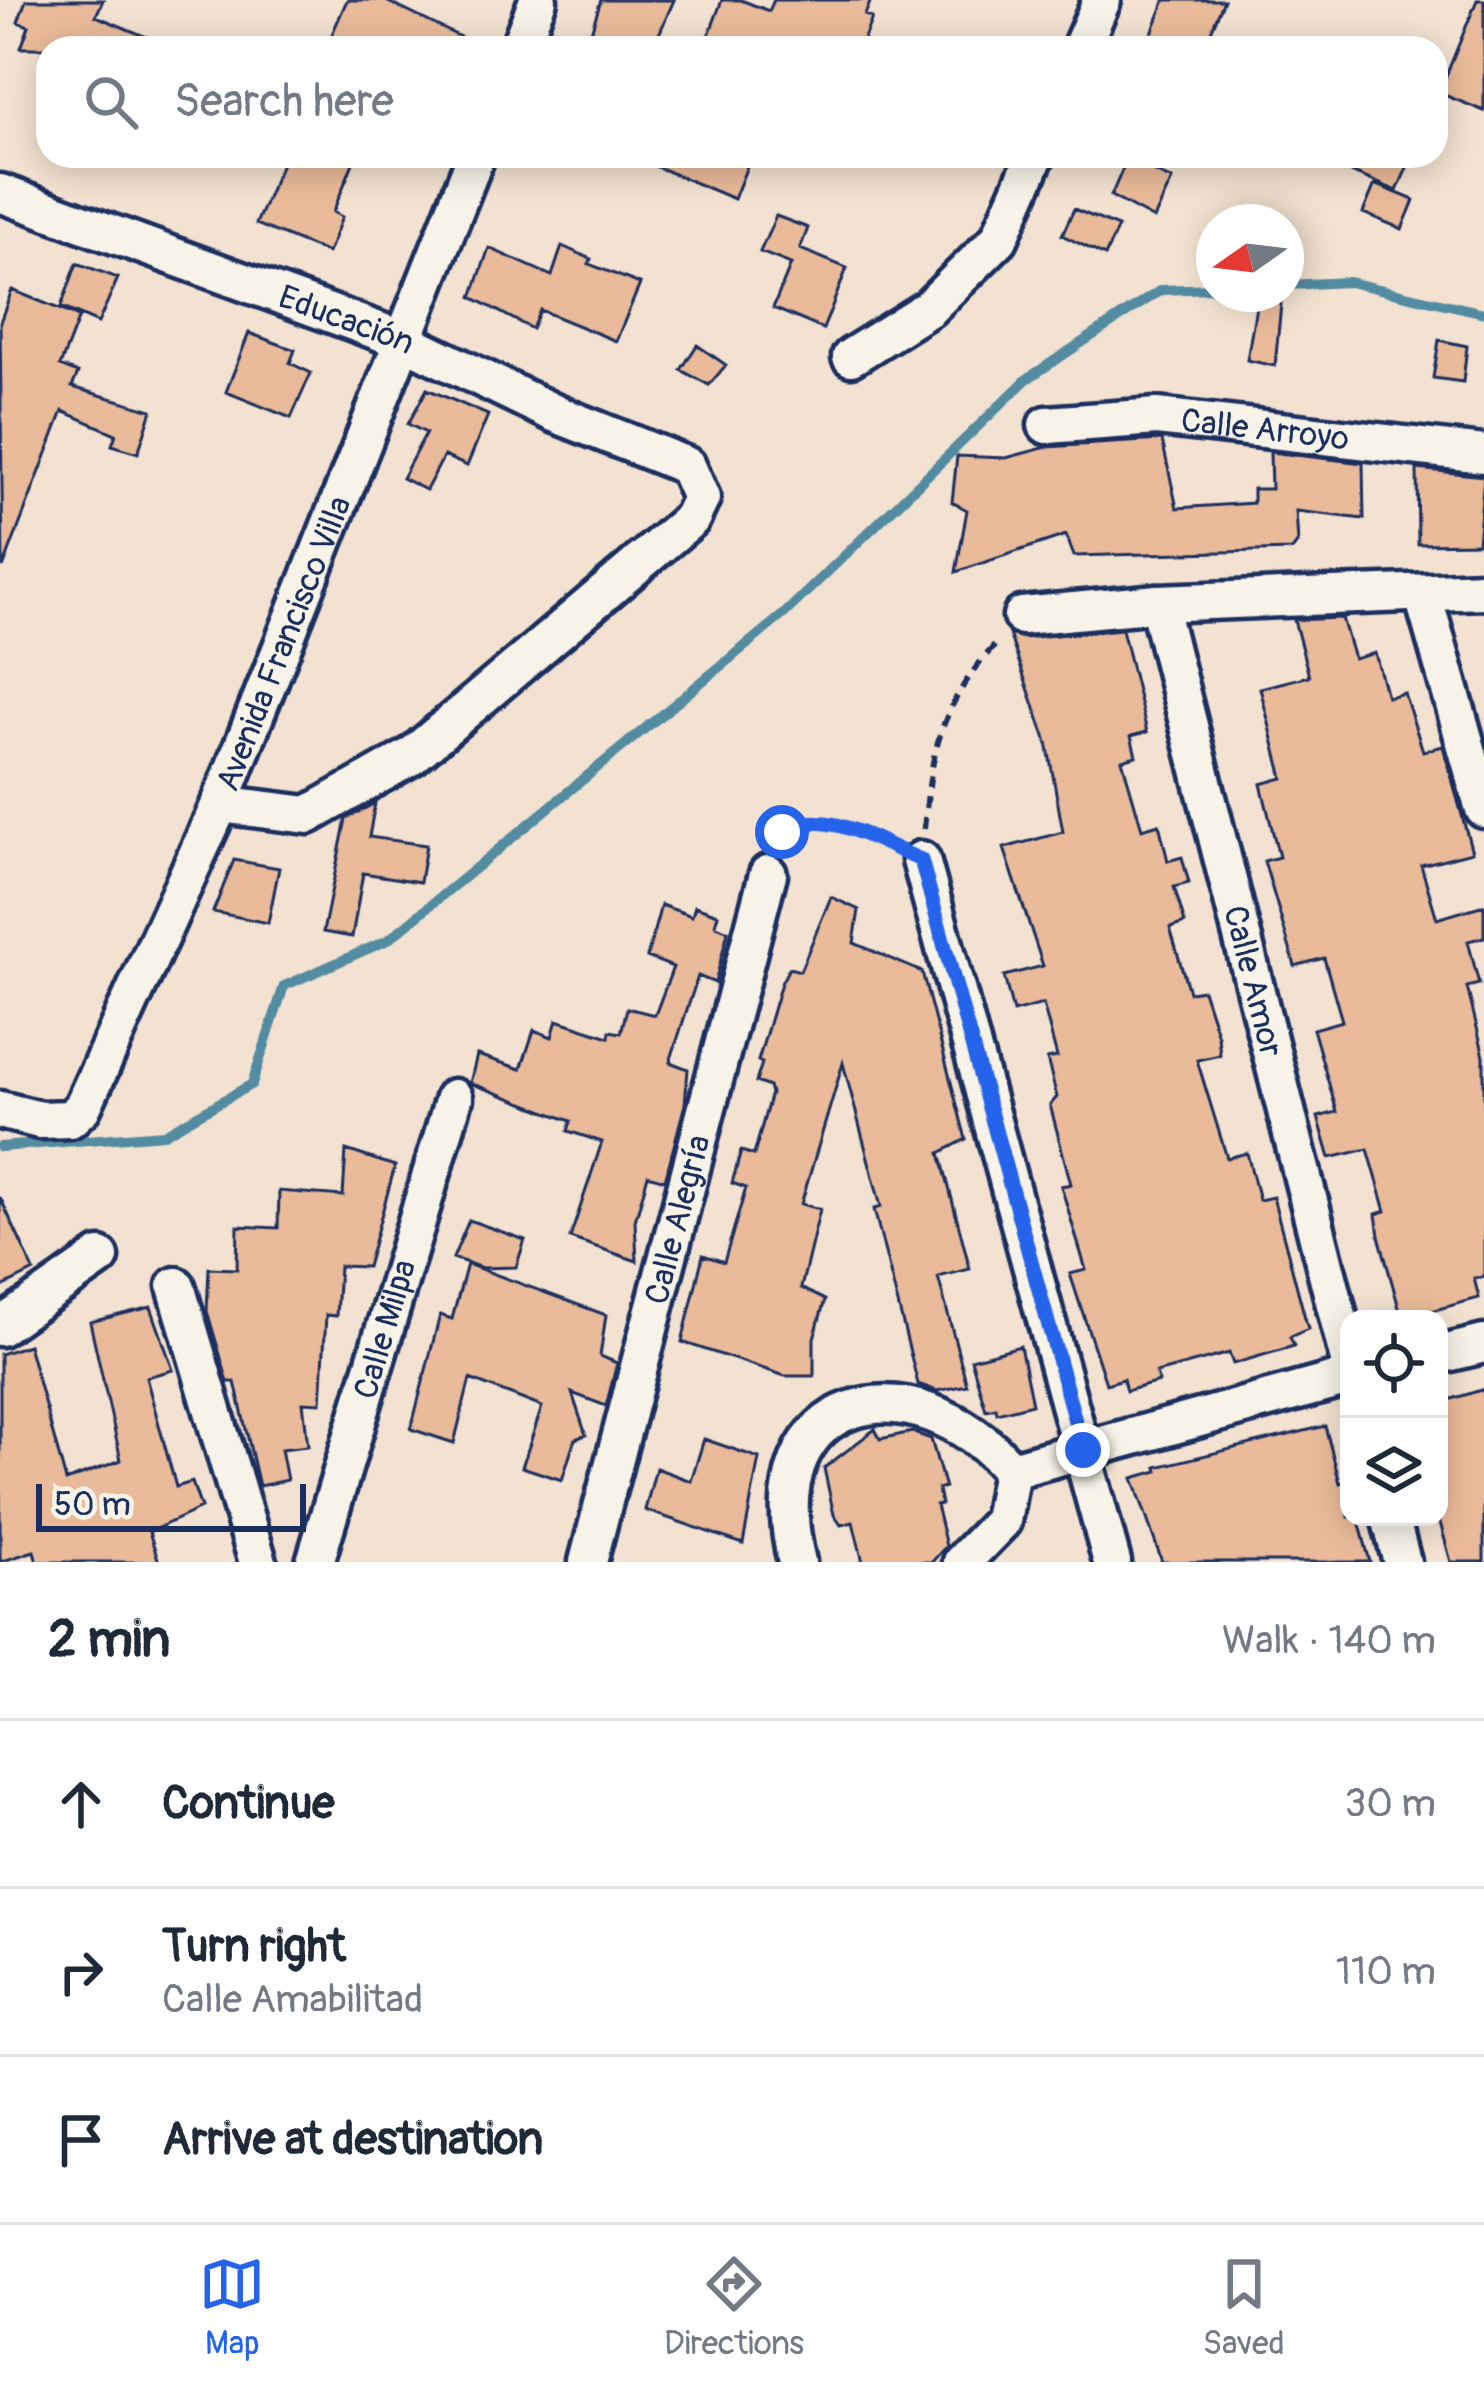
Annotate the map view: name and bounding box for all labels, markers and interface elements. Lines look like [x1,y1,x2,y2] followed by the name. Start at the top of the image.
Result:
[36,36,1448,168] search box
[78,69,144,135] icon: search
[174,74,394,130] text: Search here
[1196,204,1304,312] north arrow
[273,276,422,363] street label: Educación
[1179,399,1351,459] street label: Calle Arroyo
[207,490,360,797] street label: Avenida Francisco Villa
[755,805,809,859] route start
[1215,901,1292,1061] street label: Calle Amor
[636,1130,719,1309] street label: Calle Alegría
[345,1255,425,1404] street label: Calle Milpa
[1340,1310,1448,1526] map controls
[1340,1310,1448,1418] button: locate
[1340,1418,1448,1526] button: layers
[1056,1423,1110,1477] route end
[36,1478,306,1531] scale bar
[54,1484,131,1525] text: 50 m
[48,1608,170,1672] text: 2 min
[1222,1616,1436,1665] text: Walk · 140 m
[48,1771,114,1837] icon: ahead
[162,1776,335,1832] text: Continue
[1345,1779,1436,1828] text: 30 m
[162,1919,346,1975] text: Turn right
[48,1939,114,2005] icon: right
[1336,1947,1436,1996] text: 110 m
[162,1975,423,2024] text: Calle Amabilitad
[48,2107,114,2173] icon: arrive
[162,2112,543,2168] text: Arrive at destination
[199,2251,265,2364] tab: Map
[664,2251,804,2364] tab: Directions
[1203,2251,1285,2364] tab: Saved

